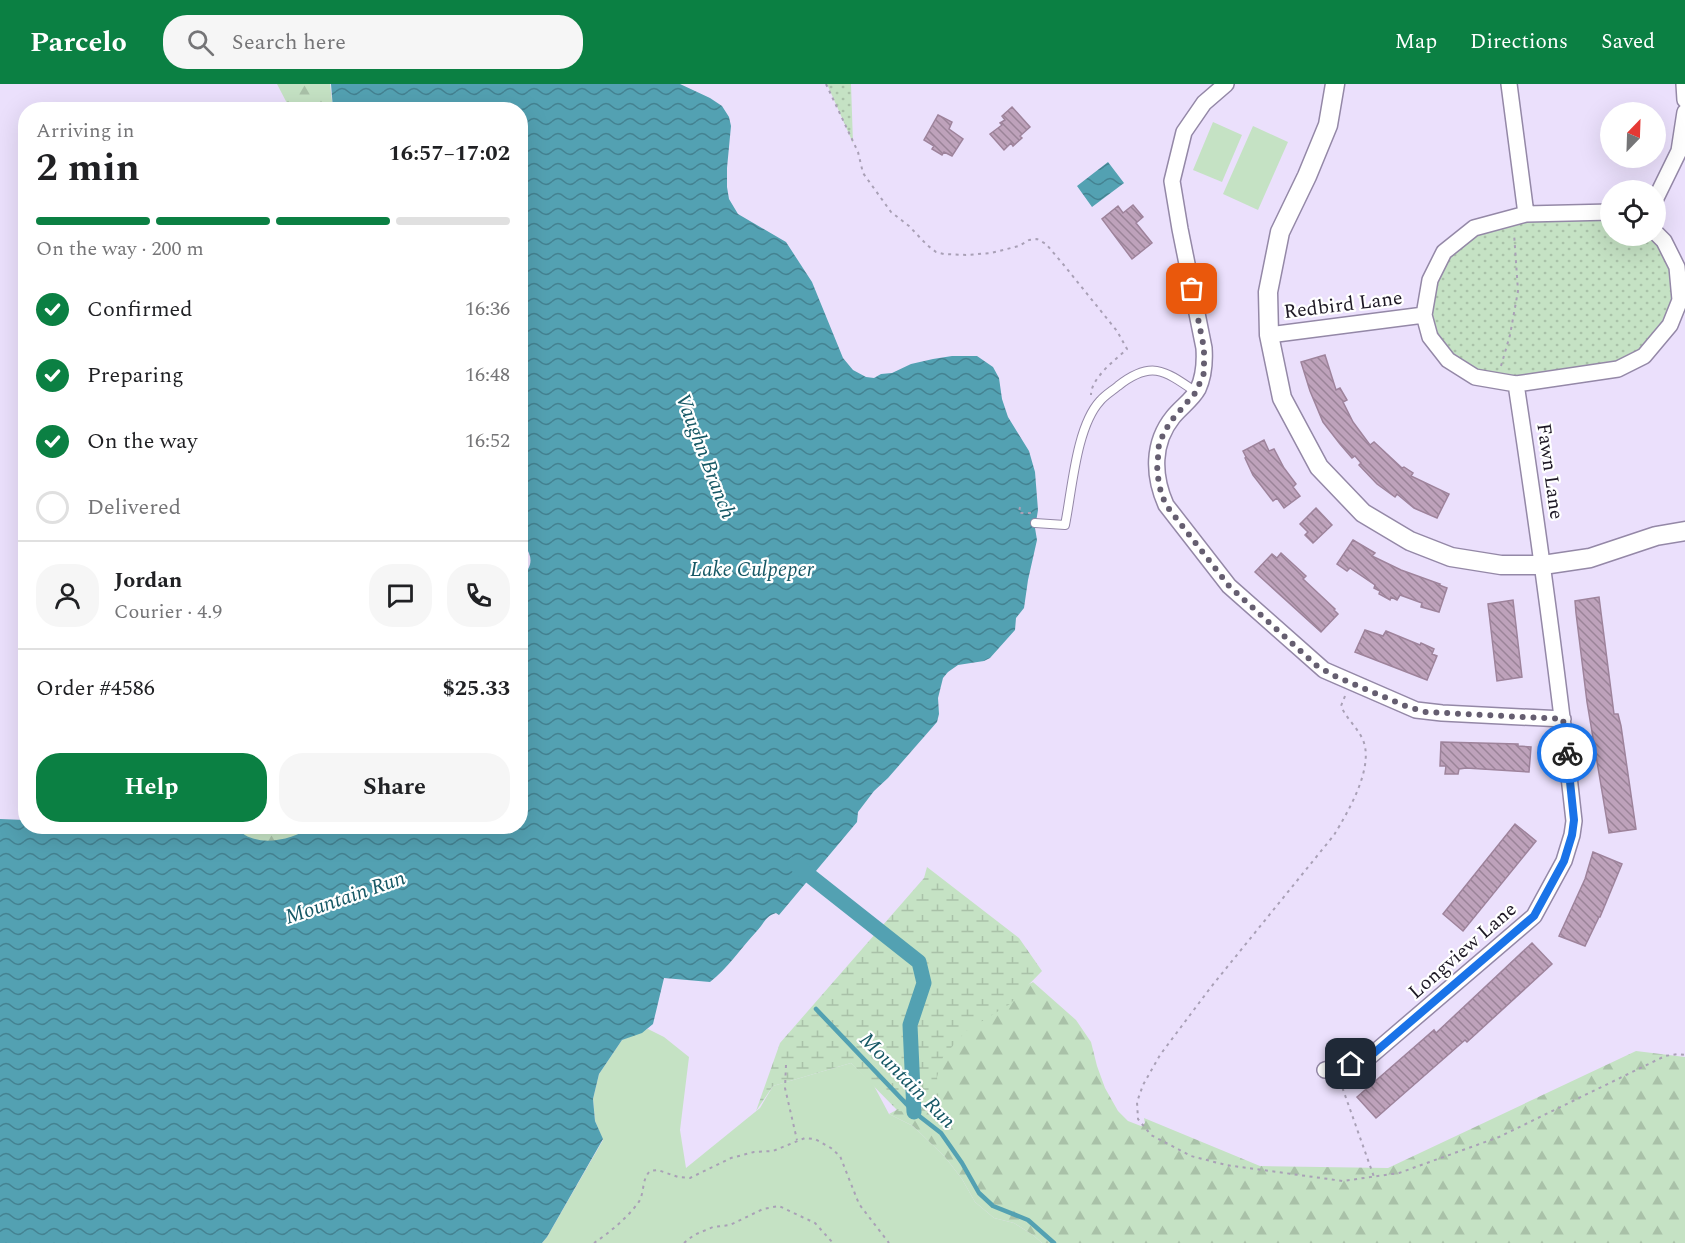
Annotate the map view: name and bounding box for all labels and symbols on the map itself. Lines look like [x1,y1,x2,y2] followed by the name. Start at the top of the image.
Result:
[1600,102,1666,168] north arrow
[1166,263,1217,314] pin
[1282,283,1404,327] street label: Redbird Lane
[666,389,744,524] water label: Vaughn Branch
[1528,421,1572,521] street label: Fawn Lane
[690,554,815,586] water label: Lake Culpeper
[1537,723,1597,783] courier
[281,862,410,934] water label: Mountain Run
[1402,895,1524,1006] street label: Longview Lane
[852,1025,963,1136] water label: Mountain Run
[1325,1038,1376,1089] pin

